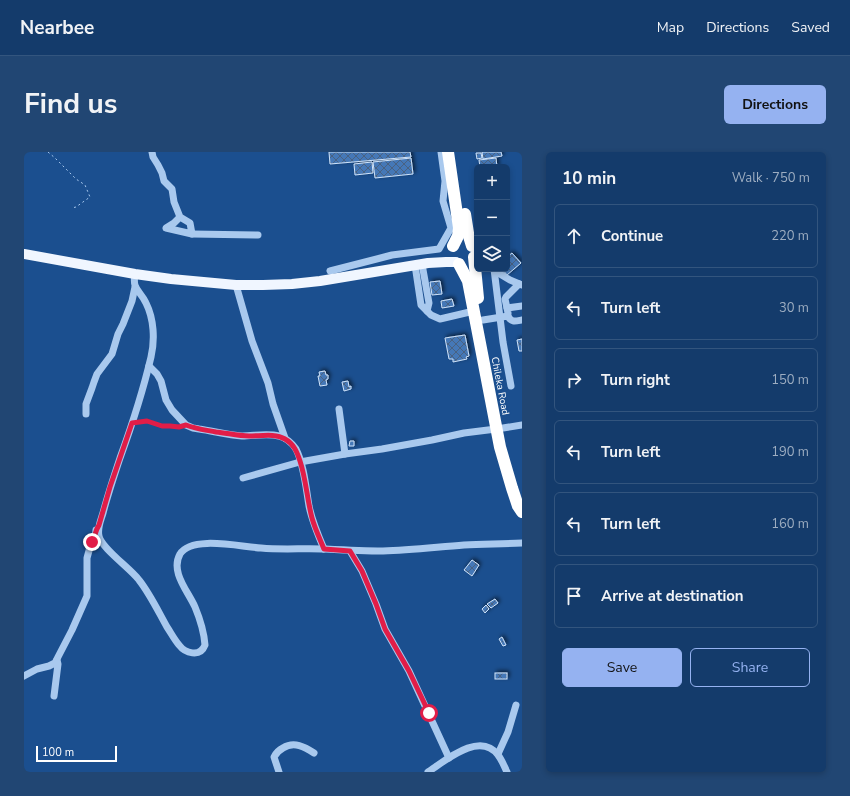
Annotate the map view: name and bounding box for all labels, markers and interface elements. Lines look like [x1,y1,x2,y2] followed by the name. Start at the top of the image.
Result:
[20,15,94,41] text: Nearbee
[657,18,684,37] text: Map
[706,18,769,37] text: Directions
[791,18,830,37] text: Saved
[24,85,118,123] text: Find us
[724,85,826,124] button: Directions
[474,164,510,272] map controls
[474,164,510,200] button: +
[562,167,616,190] text: 10 min
[732,169,810,187] text: Walk · 750 m
[474,200,510,236] button: −
[563,225,585,247] icon: ahead
[601,226,663,246] text: Continue
[771,227,809,245] text: 220 m
[474,236,510,272] button: layers
[563,297,585,319] icon: left
[601,298,660,318] text: Turn left
[779,299,809,317] text: 30 m
[487,356,513,416] street label: Chileka Road
[563,369,585,391] icon: right
[601,370,670,390] text: Turn right
[771,371,809,389] text: 150 m
[563,441,585,463] icon: left
[601,442,660,462] text: Turn left
[771,443,809,461] text: 190 m
[563,513,585,535] icon: left
[601,514,660,534] text: Turn left
[771,515,809,533] text: 160 m
[83,533,101,551] route end
[563,585,585,607] icon: arrive
[601,586,744,606] text: Arrive at destination
[562,648,682,687] button: Save
[690,648,810,687] button: Share
[420,704,438,722] route start
[36,744,117,763] scale bar
[42,745,74,760] text: 100 m

